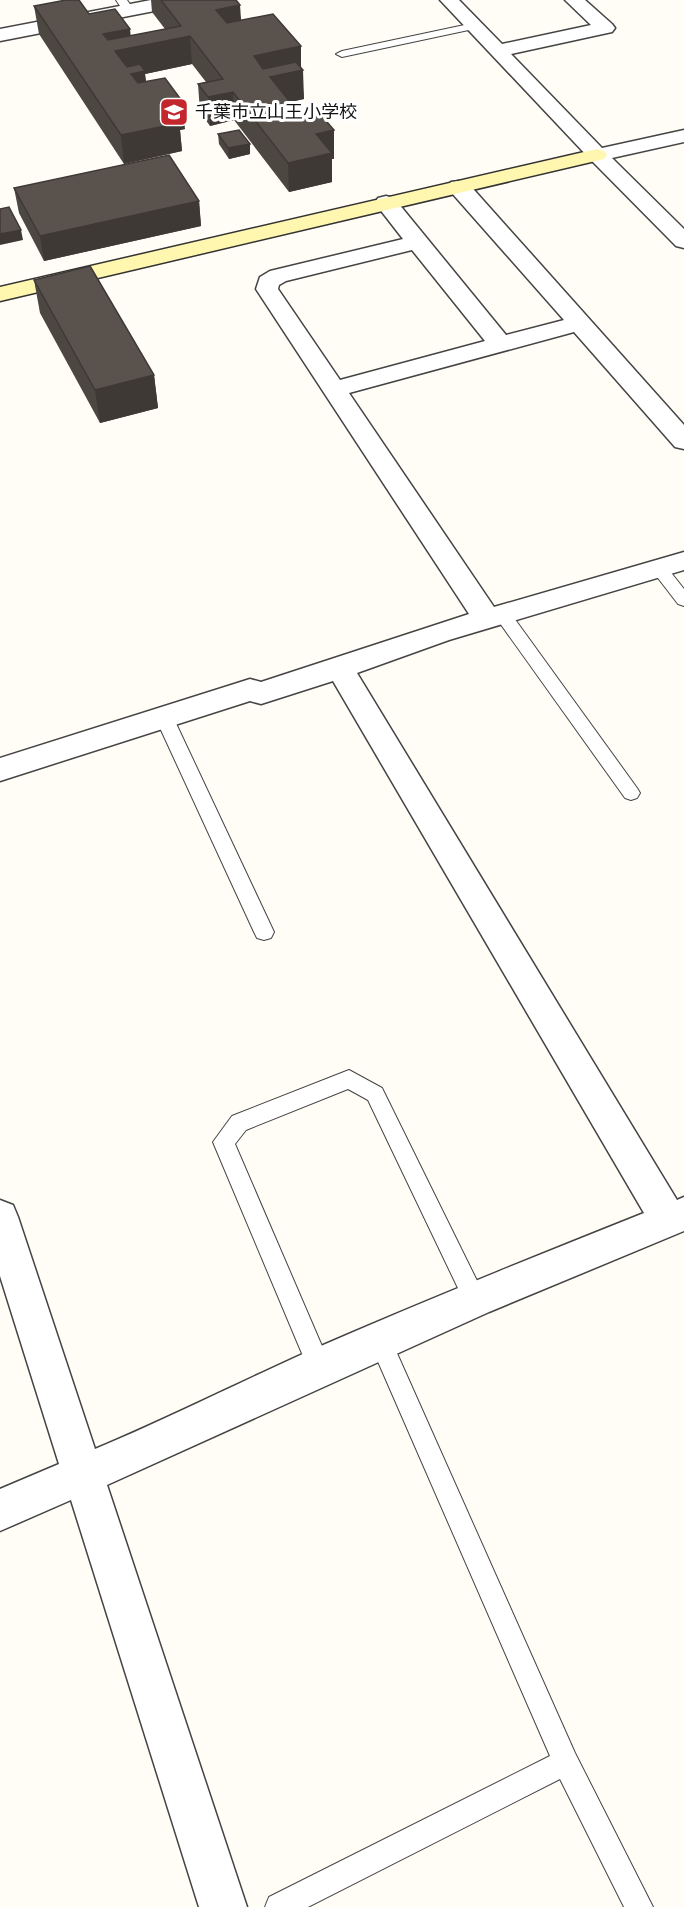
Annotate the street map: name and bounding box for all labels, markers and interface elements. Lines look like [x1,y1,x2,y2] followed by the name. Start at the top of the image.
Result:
[158,96,190,128] school or university icon: 千葉市立山王小学校
[195,101,357,123] place label: 千葉市立山王小学校

